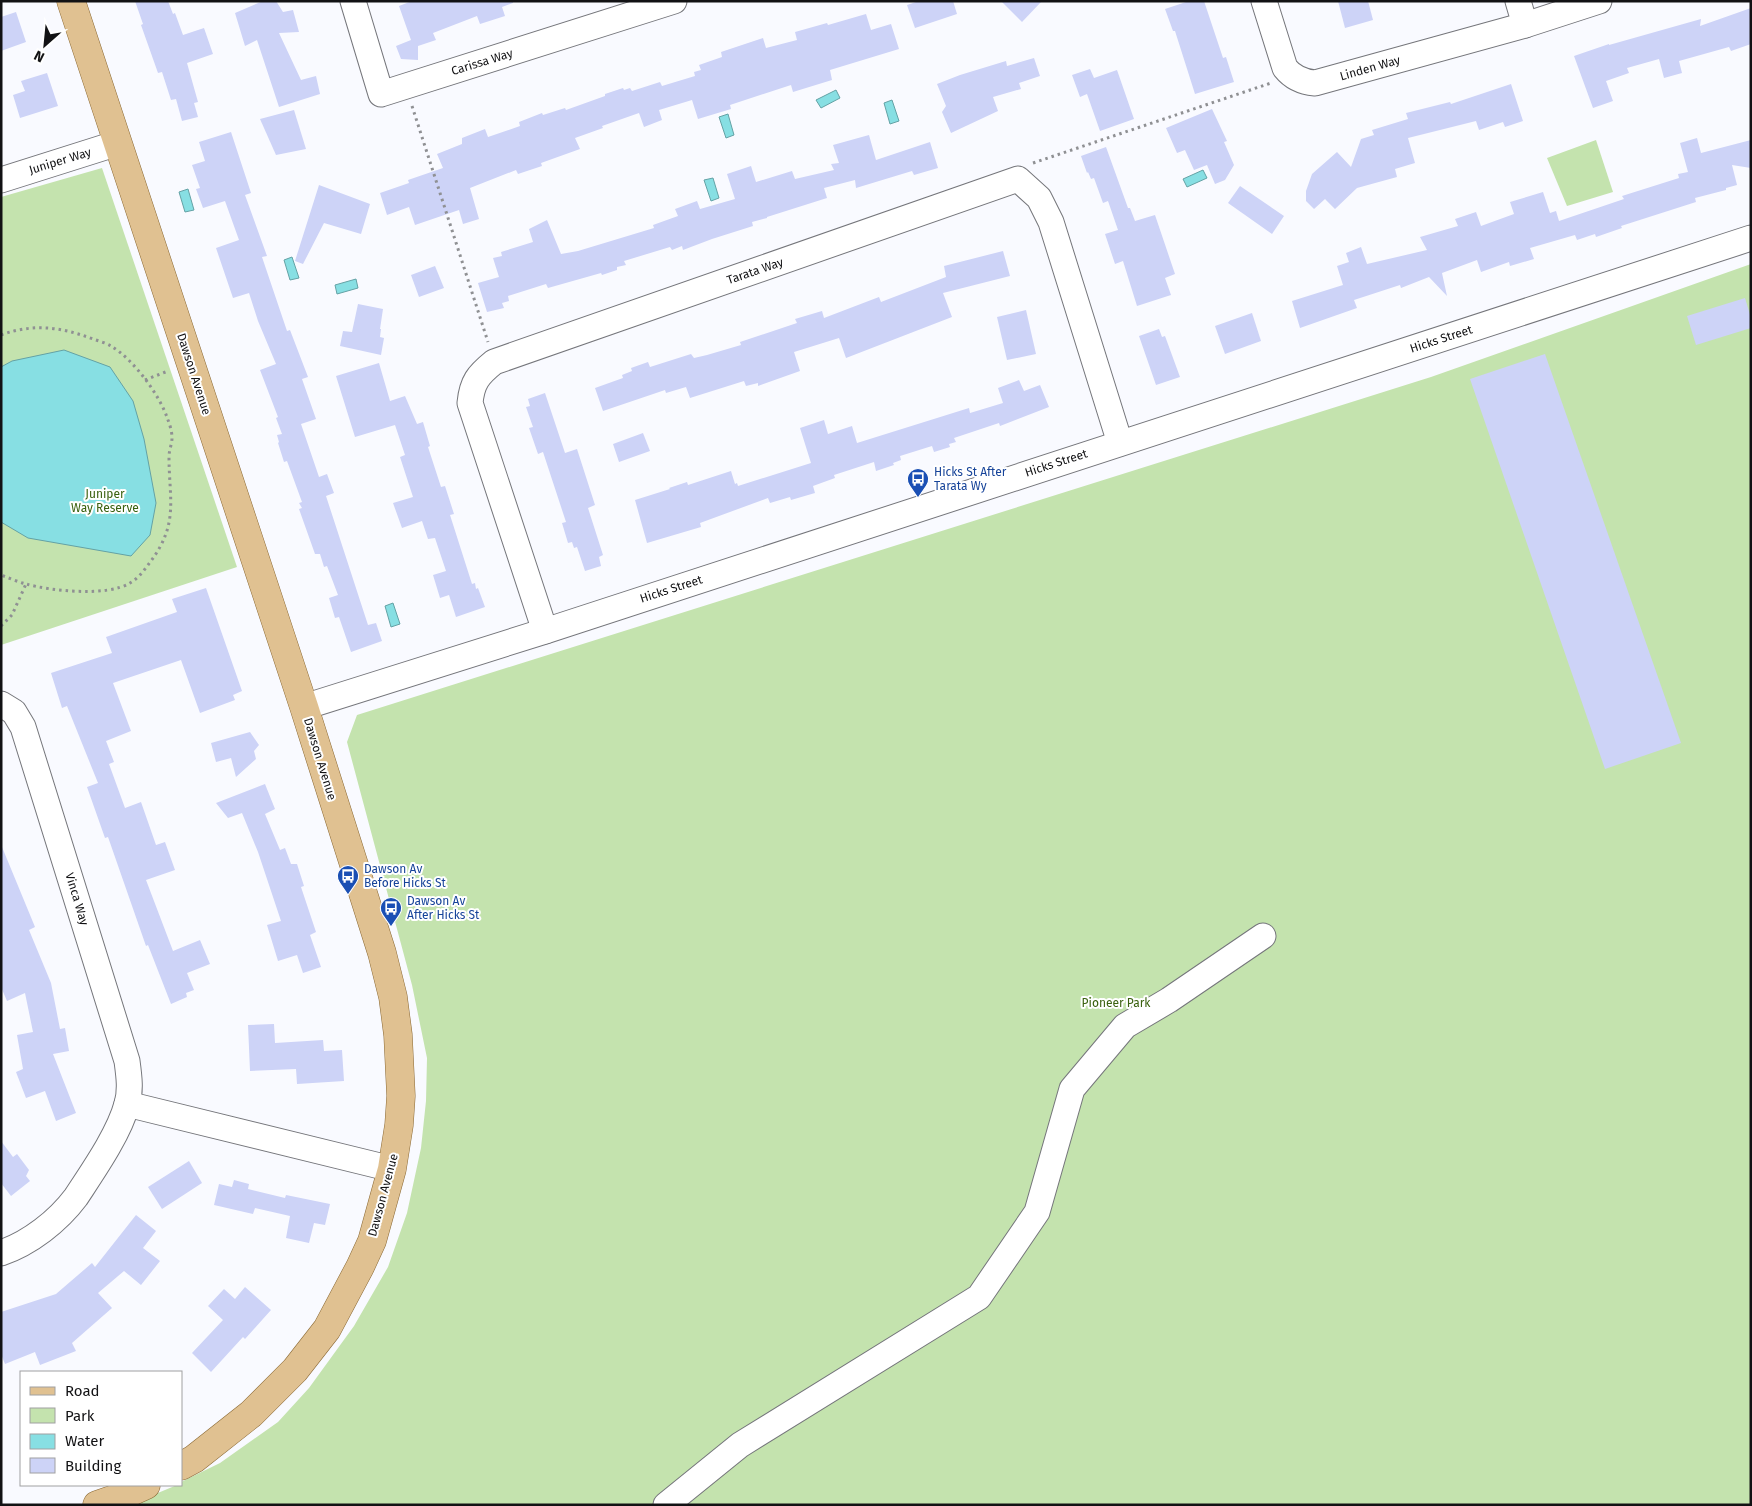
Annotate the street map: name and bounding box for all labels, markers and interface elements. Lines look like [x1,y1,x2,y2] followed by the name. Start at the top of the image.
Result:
[20,20,70,70] north arrow
[31,46,47,66] text: N
[450,46,515,78] street label: Carissa Way
[1338,53,1402,83] street label: Linden Way
[27,145,93,177] street label: Juniper Way
[725,255,785,287] street label: Tarata Way
[1408,322,1475,356] street label: Hicks Street
[174,331,214,417] street label: Dawson Avenue
[1023,446,1090,480] street label: Hicks Street
[934,465,1007,493] place label: Hicks St After Tarata Wy
[906,467,930,498] bus stop icon: Hicks St After Tarata Wy
[71,487,139,515] park label: Juniper Way Reserve
[638,572,705,606] street label: Hicks Street
[301,716,339,802] street label: Dawson Avenue
[364,862,446,890] place label: Dawson Av Before Hicks St
[336,864,360,895] bus stop icon: Dawson Av Before Hicks St
[62,871,92,927] street label: Vinca Way
[407,894,480,922] place label: Dawson Av After Hicks St
[379,896,403,927] bus stop icon: Dawson Av After Hicks St
[1082,996,1151,1010] park label: Pioneer Park
[365,1152,401,1238] street label: Dawson Avenue
[20,1371,182,1486] legend
[65,1382,100,1400] text: Road
[65,1407,95,1425] text: Park
[65,1432,104,1450] text: Water
[65,1457,121,1475] text: Building

